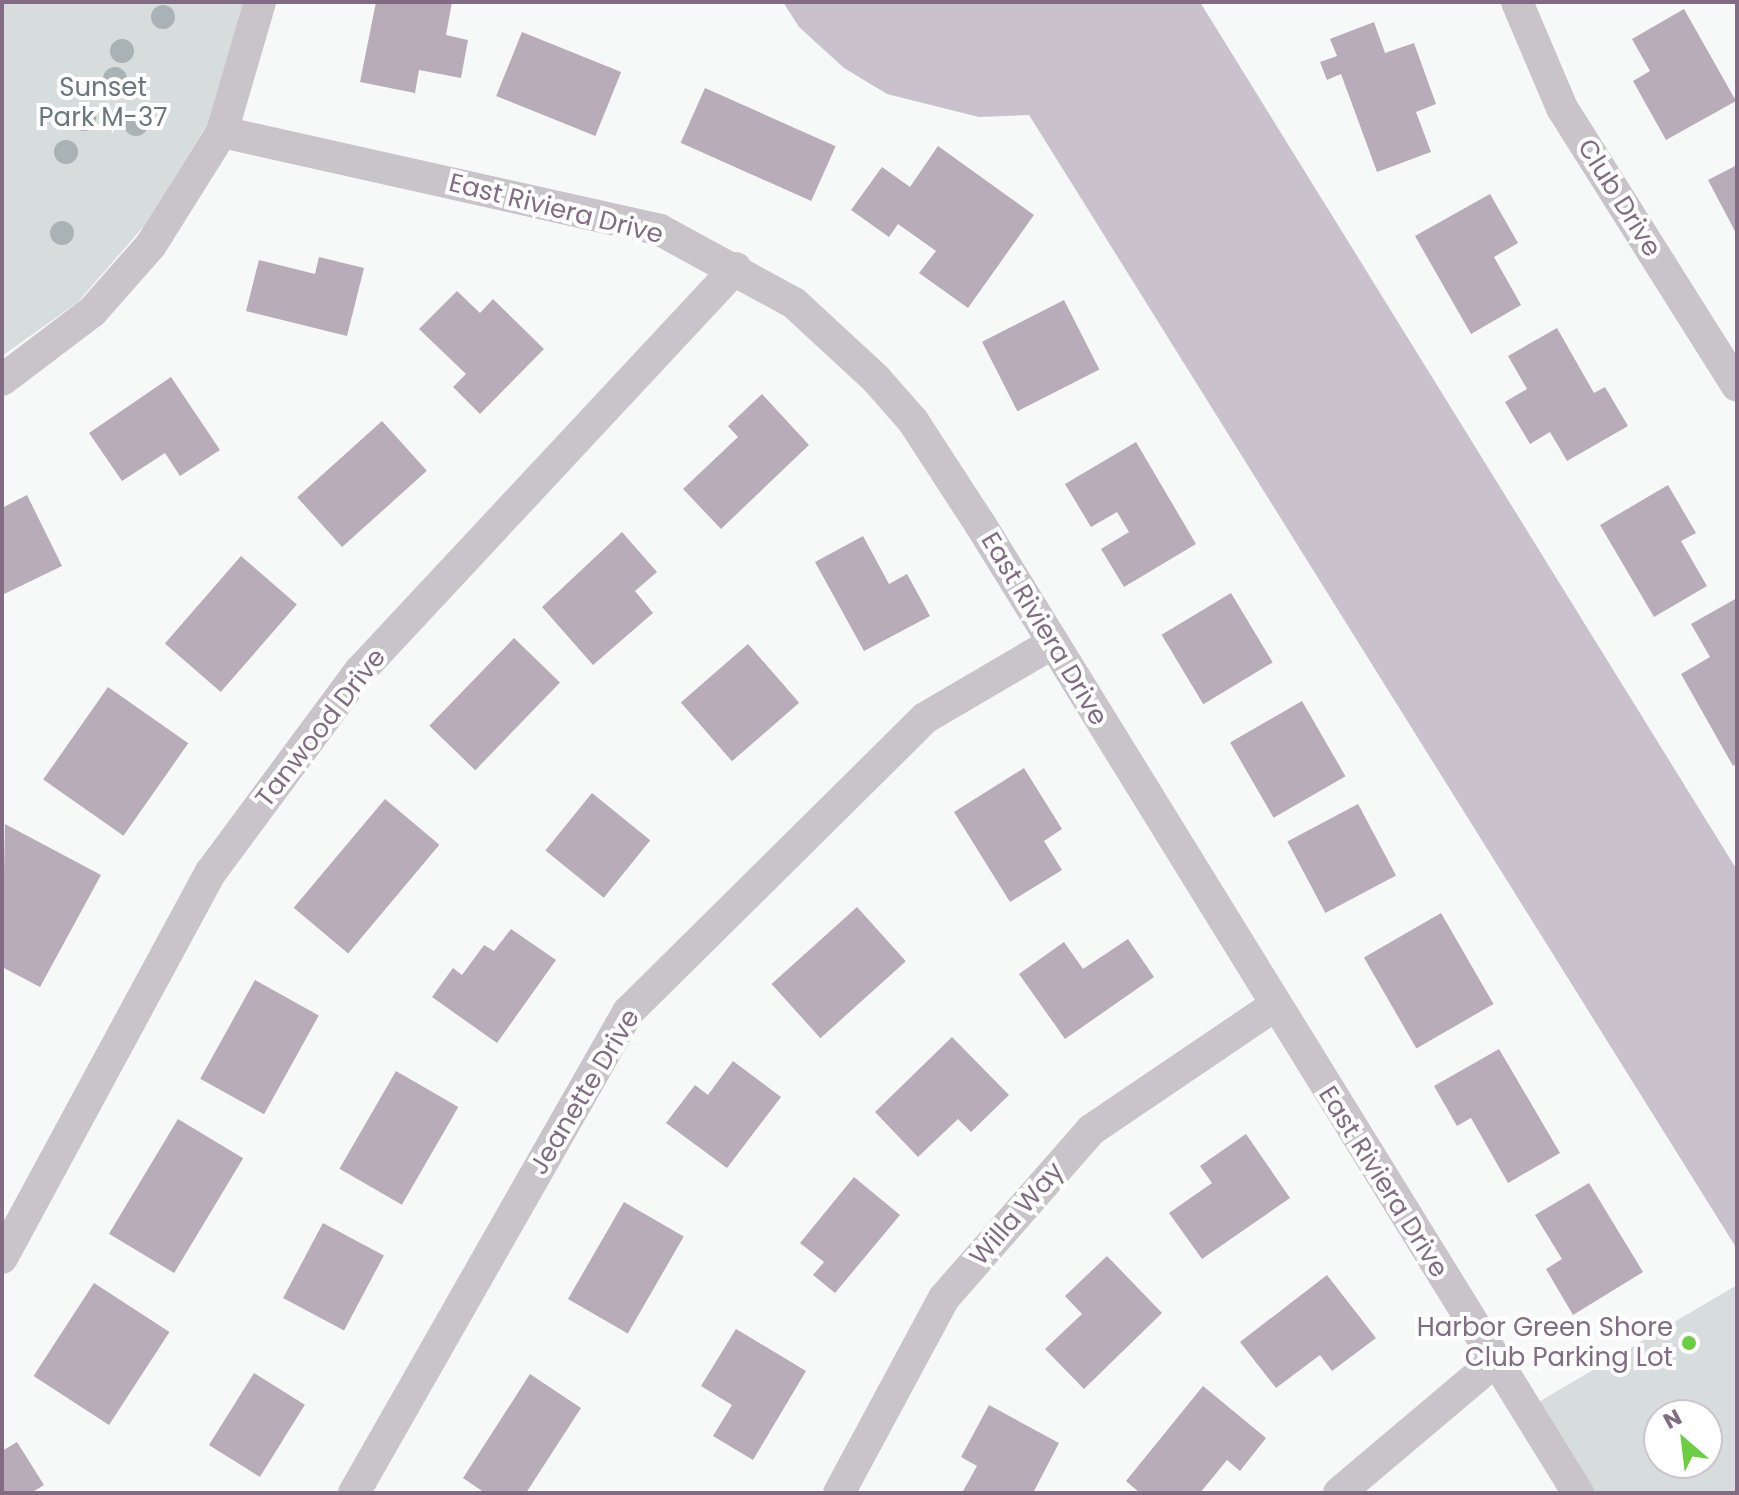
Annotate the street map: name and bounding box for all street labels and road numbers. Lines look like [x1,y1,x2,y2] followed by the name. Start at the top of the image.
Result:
[1571,133,1667,263] street label: Club Drive
[446,167,666,251] street label: East Riviera Drive
[974,527,1114,731] street label: East Riviera Drive
[249,643,393,813] street label: Tanwood Drive
[523,1004,647,1180] street label: Jeanette Drive
[1312,1081,1454,1283] street label: East Riviera Drive
[964,1156,1070,1272] street label: Willa Way

